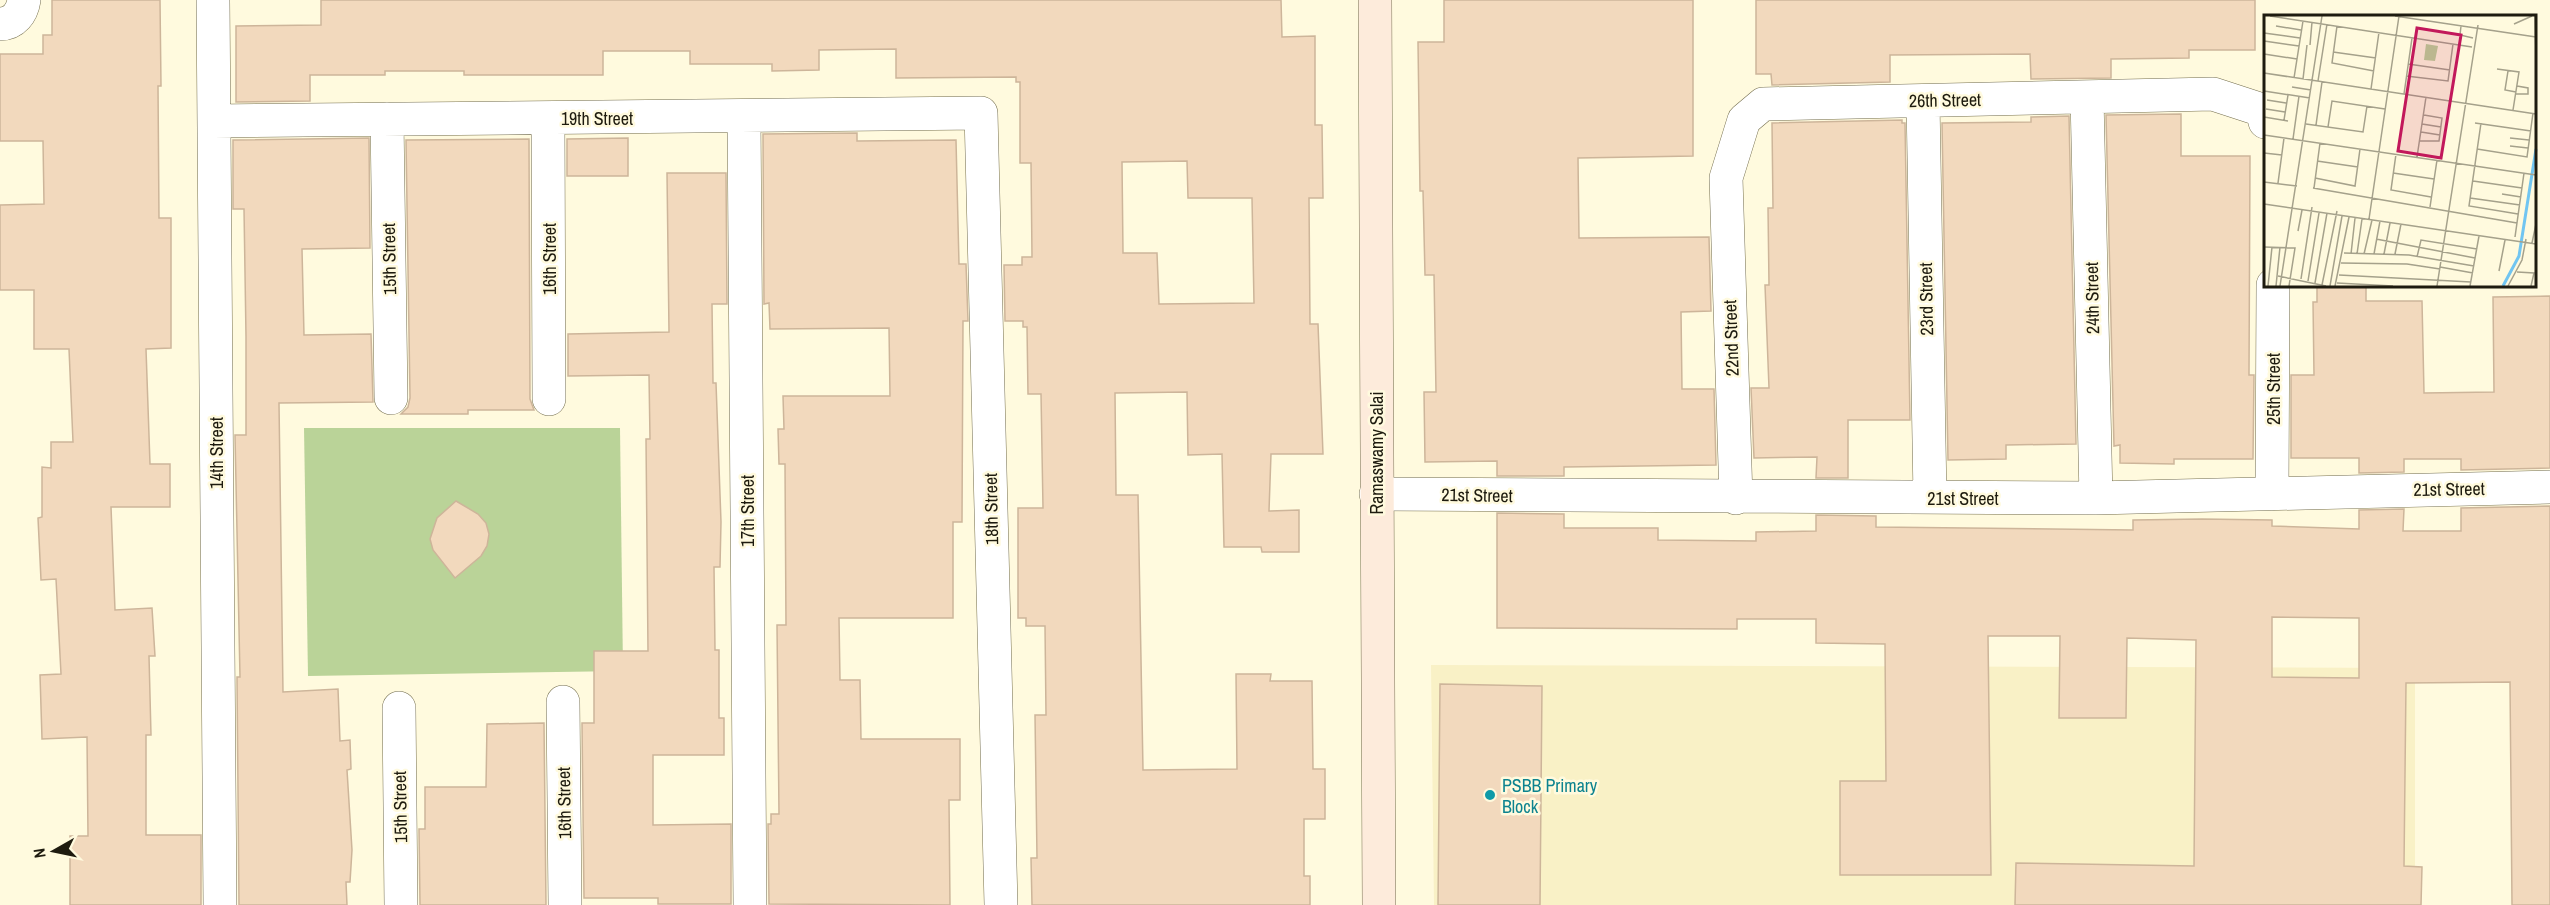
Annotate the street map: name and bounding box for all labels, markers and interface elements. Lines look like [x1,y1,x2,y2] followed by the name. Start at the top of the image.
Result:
[2264,15,2535,286] inset map
[1909,87,1981,113] street label: 26th Street
[561,106,633,131] street label: 19th Street
[376,223,402,295] street label: 15th Street
[537,223,562,295] street label: 16th Street
[1913,262,1939,336] street label: 23rd Street
[2079,262,2105,334] street label: 24th Street
[1717,299,1745,377] street label: 22nd Street
[2261,353,2286,425] street label: 25th Street
[1364,391,1389,515] street label: Ramaswamy Salai
[204,417,229,489] street label: 14th Street
[978,473,1004,545] street label: 18th Street
[735,475,760,547] street label: 17th Street
[2413,476,2485,502] street label: 21st Street
[1441,482,1513,508] street label: 21st Street
[1927,486,1999,511] street label: 21st Street
[551,767,577,839] street label: 16th Street
[387,771,413,843] street label: 15th Street
[1502,773,1598,819] place label: PSBB Primary Block
[1483,788,1497,802] marker: PSBB Primary Block
[24,821,84,881] north arrow
[28,847,51,860] text: N

